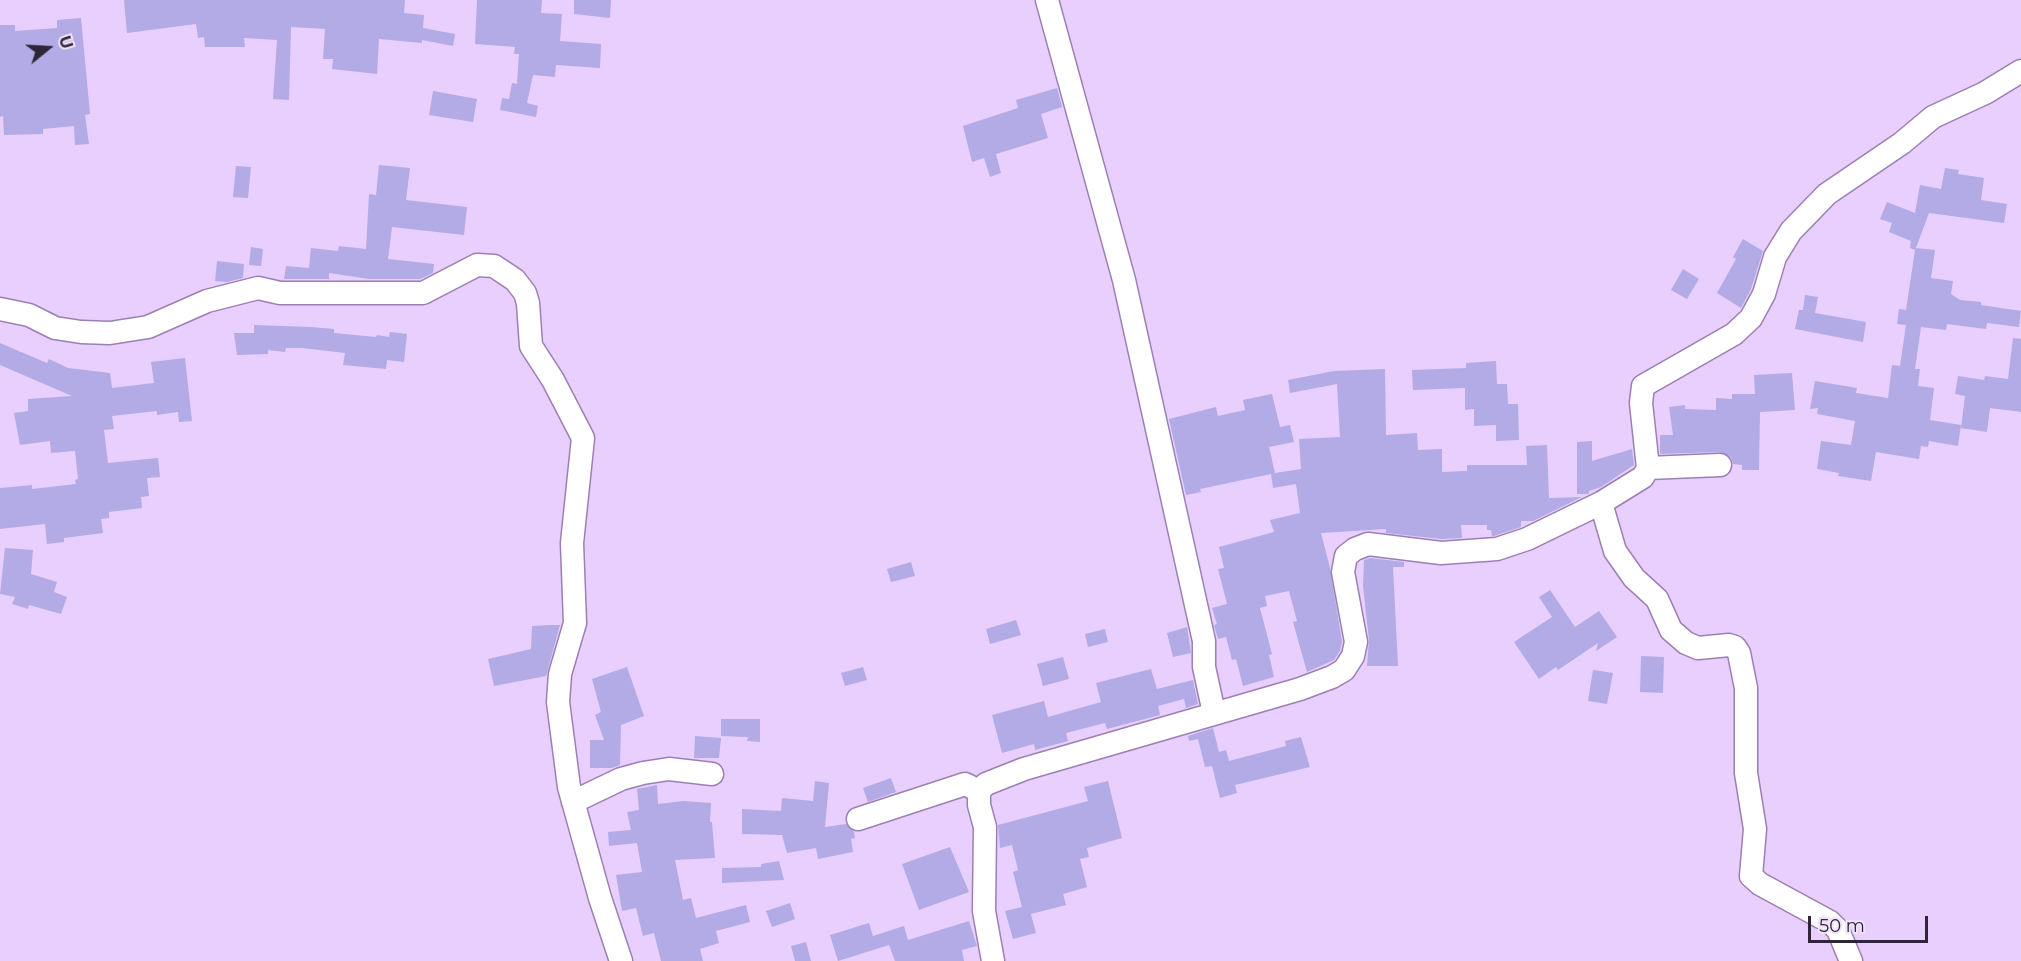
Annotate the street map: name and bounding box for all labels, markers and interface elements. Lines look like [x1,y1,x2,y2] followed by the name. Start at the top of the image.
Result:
[18,18,78,78] north arrow
[55,33,77,51] text: U
[1811,904,1931,942] scale bar
[1819,915,1865,937] text: 50 m

